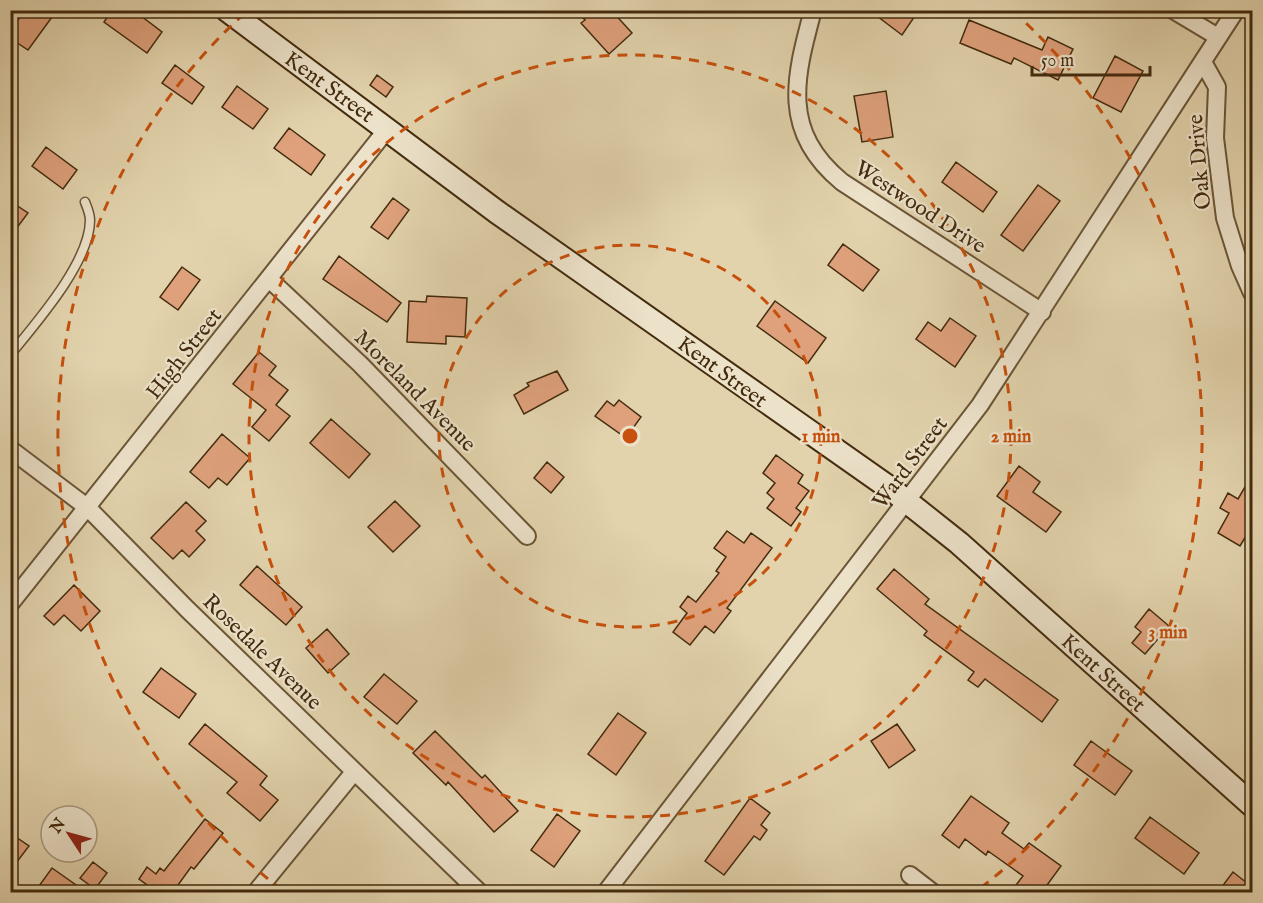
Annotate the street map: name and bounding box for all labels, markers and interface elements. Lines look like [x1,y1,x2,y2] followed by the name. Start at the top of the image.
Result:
[1032,39,1150,77] scale bar
[278,46,380,130] street label: Kent Street
[1041,50,1074,73] text: 50 m
[1182,113,1218,211] street label: Oak Drive
[849,155,991,261] street label: Westwood Drive
[140,303,229,405] street label: High Street
[348,324,482,458] street label: Moreland Avenue
[671,331,773,415] street label: Kent Street
[867,411,955,515] street label: Ward Street
[620,426,640,446] centre of rings
[802,426,841,449] text: 1 min
[991,426,1032,449] text: 2 min
[196,588,327,717] street label: Rosedale Avenue
[1149,622,1188,645] text: 3 min
[1054,628,1151,719] street label: Kent Street
[39,804,99,864] north arrow
[46,815,71,839] text: N

